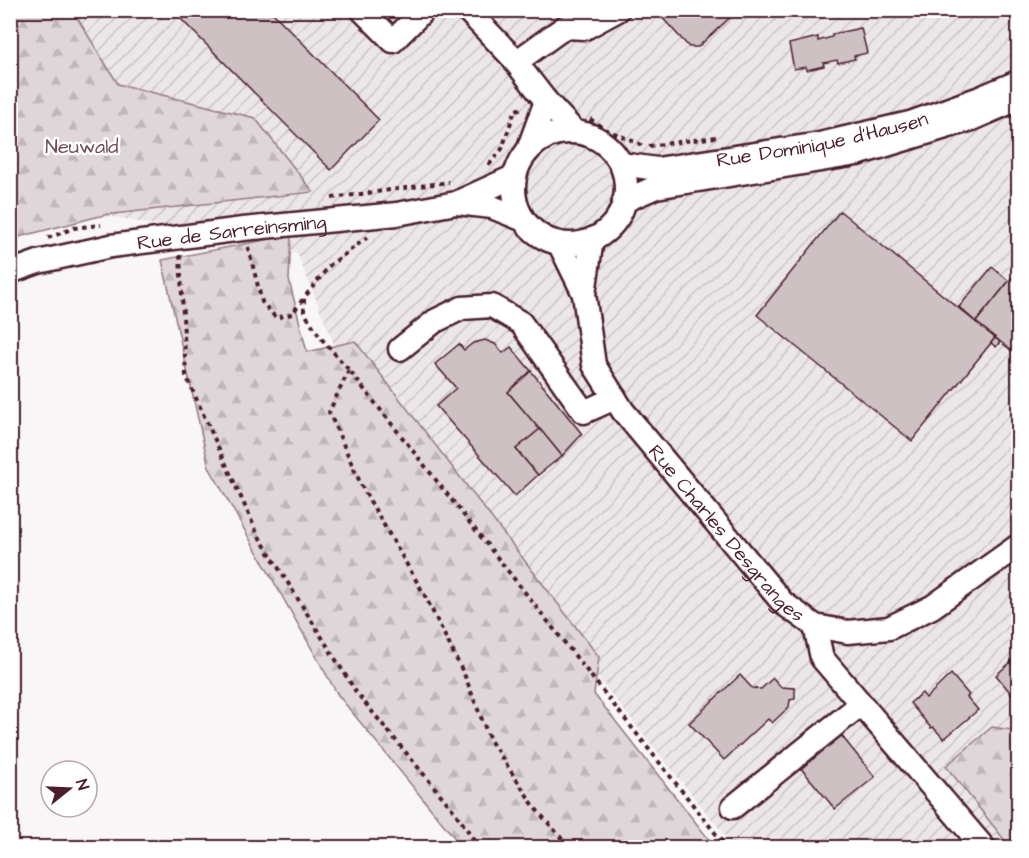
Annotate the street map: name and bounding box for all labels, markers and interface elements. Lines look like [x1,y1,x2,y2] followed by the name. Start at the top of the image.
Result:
[714,105,932,175] street label: Rue Dominique d'Hausen
[45,133,119,161] park label: Neuwald
[135,208,328,258] street label: Rue de Sarreinsming
[641,439,810,629] street label: Rue Charles Desgranges
[39,759,99,819] north arrow
[70,777,94,793] text: N

